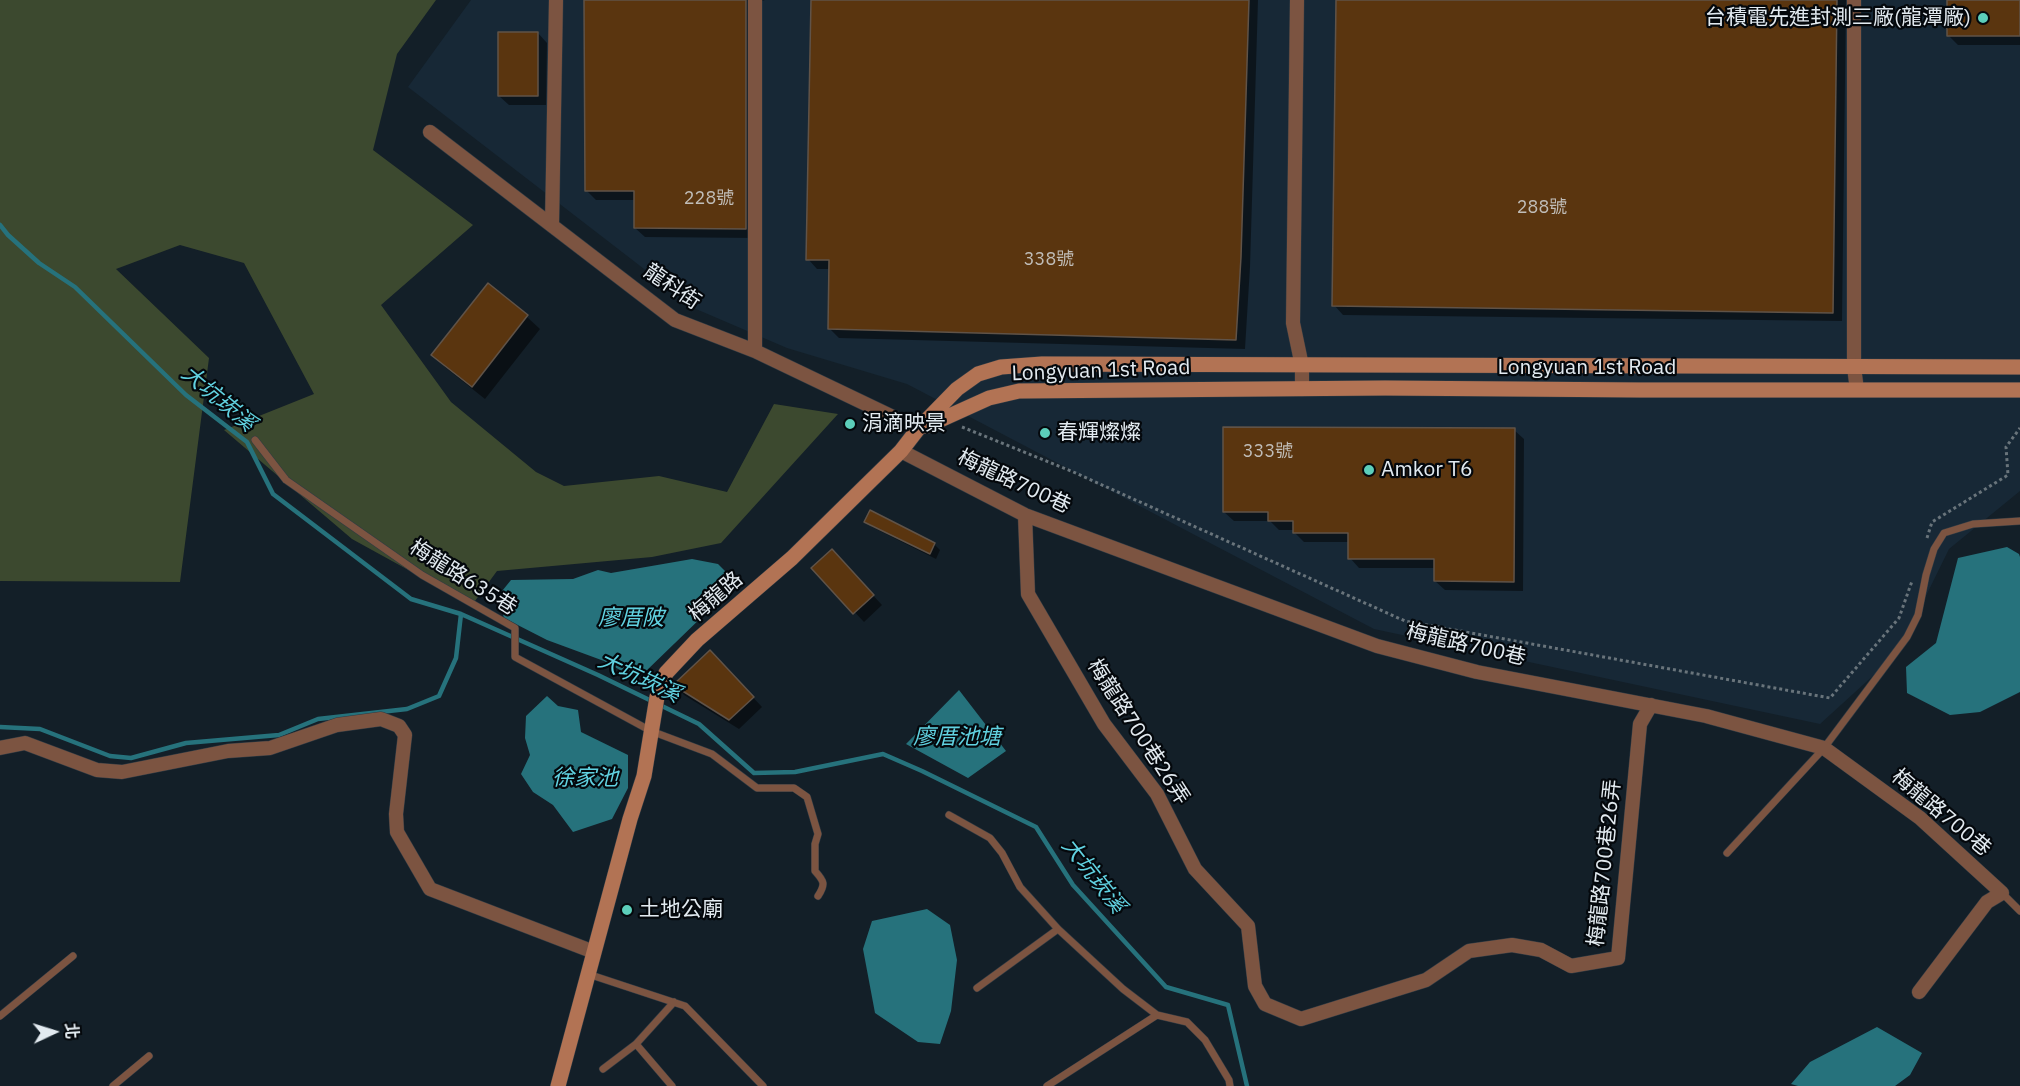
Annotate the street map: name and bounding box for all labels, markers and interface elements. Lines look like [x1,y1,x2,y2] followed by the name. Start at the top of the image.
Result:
[1705,5,1971,31] place label: 台積電先進封測三廠(龍潭廠)
[1976,11,1990,25] marker: 台積電先進封測三廠(龍潭廠)
[684,188,734,210] house number: 228號
[1517,197,1567,219] house number: 288號
[1024,249,1074,271] house number: 338號
[639,259,705,315] street label: 龍科街
[1011,355,1191,387] street label: Longyuan 1st Road
[1498,355,1676,381] street label: Longyuan 1st Road
[176,361,260,437] water label: 大坑崁溪
[862,411,946,437] place label: 涓滴映景
[843,417,857,431] marker: 涓滴映景
[1057,420,1141,446] place label: 春輝燦燦
[1038,426,1052,440] marker: 春輝燦燦
[1243,441,1293,463] house number: 333號
[953,445,1075,519] street label: 梅龍路700巷
[1381,457,1473,483] place label: Amkor T6
[1362,463,1376,477] marker: Amkor T6
[405,535,521,621] street label: 梅龍路635巷
[684,567,748,627] street label: 梅龍路
[598,606,664,632] water label: 廖厝陂
[1404,619,1528,671] street label: 梅龍路700巷
[594,647,684,709] water label: 大坑崁溪
[1082,655,1194,809] street label: 梅龍路700巷26弄
[913,725,1001,751] water label: 廖厝池塘
[1886,764,1996,862] street label: 梅龍路700巷
[552,766,618,792] water label: 徐家池
[1584,778,1626,948] street label: 梅龍路700巷26弄
[1056,833,1130,919] water label: 大坑崁溪
[639,897,723,923] place label: 土地公廟
[620,903,634,917] marker: 土地公廟
[24,1002,84,1062] north arrow
[61,1022,82,1039] text: 北

